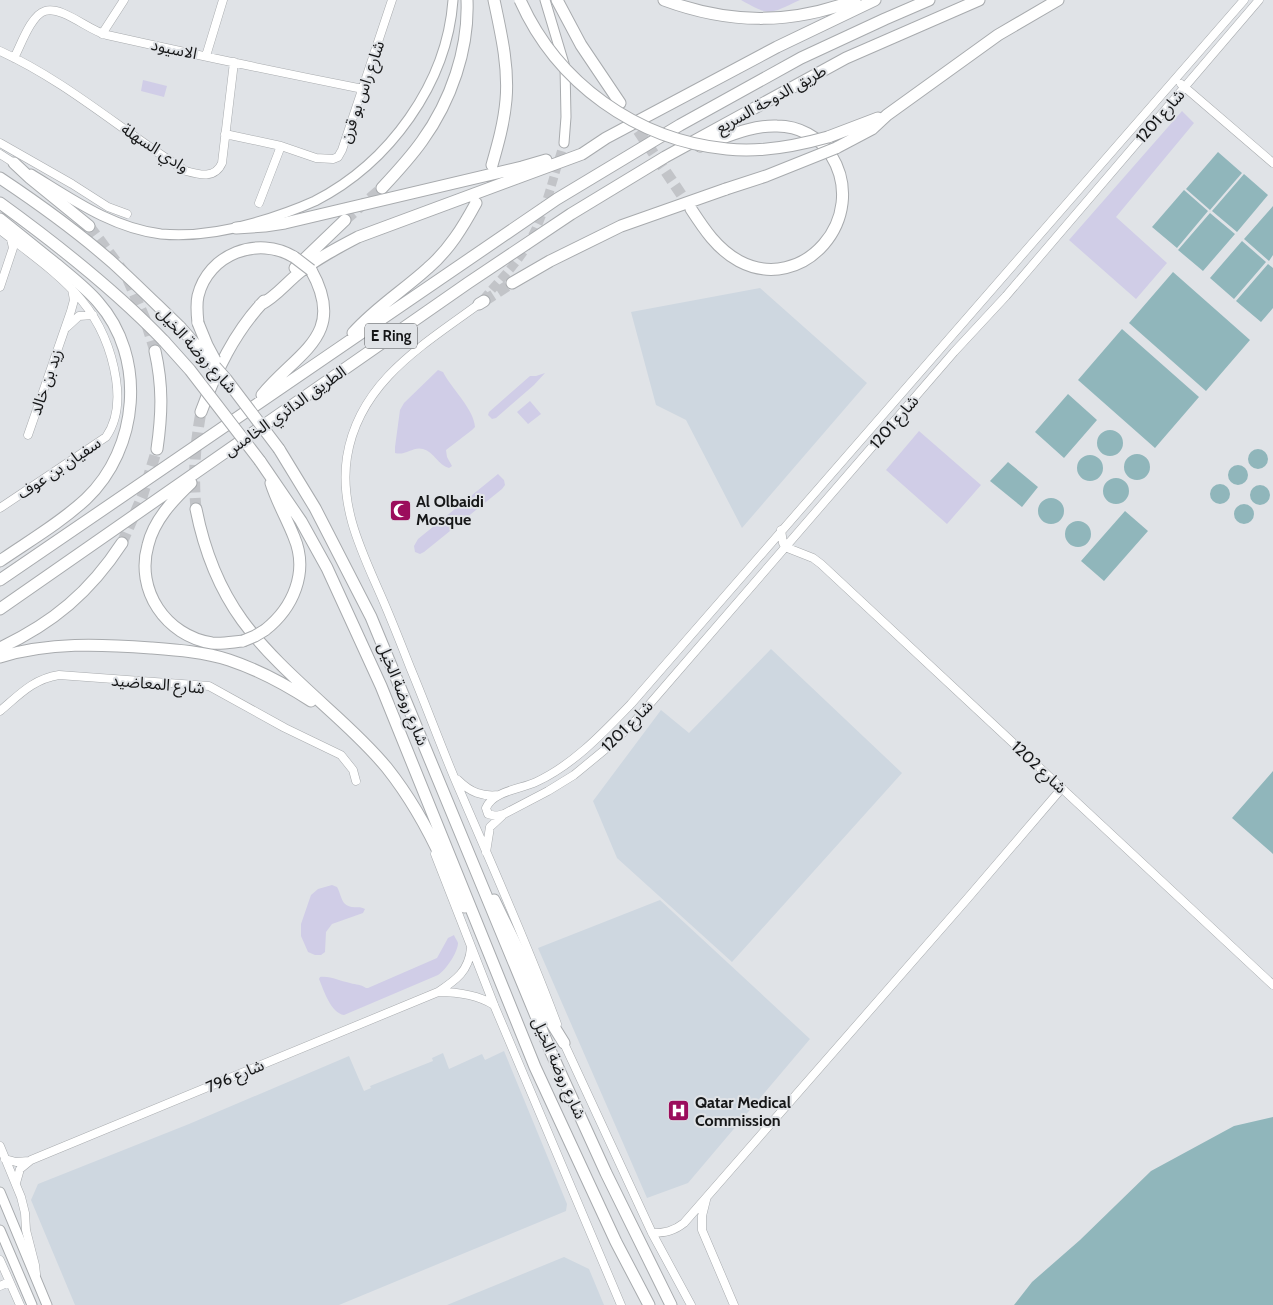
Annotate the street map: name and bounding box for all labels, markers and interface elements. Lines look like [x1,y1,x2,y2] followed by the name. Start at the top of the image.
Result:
[149,35,199,63] street label: الاسيود
[336,38,391,147] street label: شارع راس بو قرن
[713,61,831,140] street label: طريق الدوحة السريع
[1132,85,1191,149] street label: شارع 1201
[116,119,192,179] street label: وادي السهلة
[151,303,241,399] street label: شارع روضة الخيل
[365,324,417,348] road number: E Ring
[26,346,66,418] street label: زيد بن خالد
[220,362,351,463] street label: الطريق الدائري الخامس
[866,391,925,455] street label: شارع 1201
[14,433,104,503] street label: سفيان بن عوف
[416,492,484,529] place label: Al Olbaidi Mosque
[388,498,412,522] mosque icon: Al Olbaidi Mosque
[371,640,432,749] street label: شارع روضة الخيل
[110,670,206,701] street label: شارع المعاضيد
[597,696,659,758] street label: شارع 1201
[1006,737,1070,799] street label: شارع 1202
[525,1014,590,1123] street label: شارع روضة الخيل
[203,1055,268,1099] street label: شارع 796
[695,1093,791,1130] place label: Qatar Medical Commission
[667,1099,691,1123] hospital icon: Qatar Medical Commission

